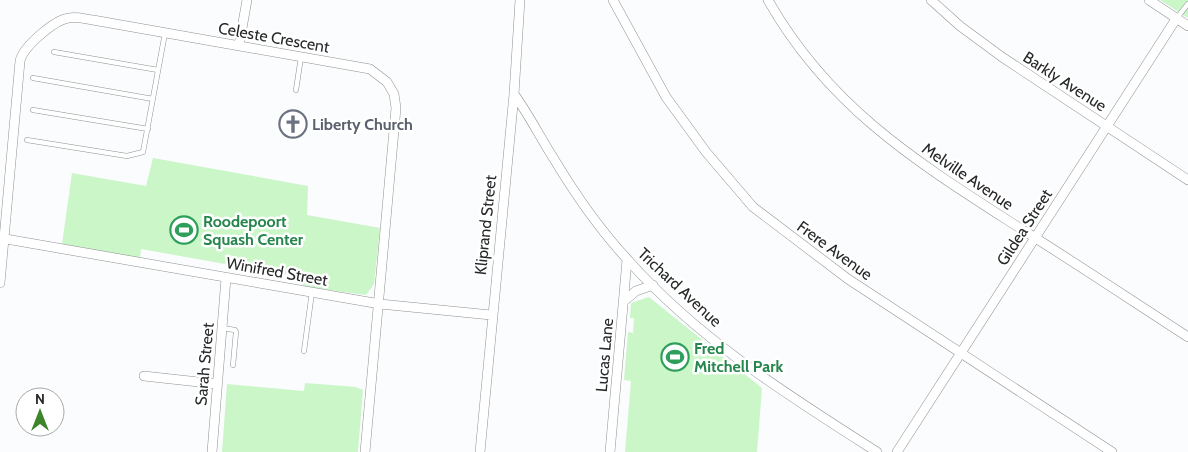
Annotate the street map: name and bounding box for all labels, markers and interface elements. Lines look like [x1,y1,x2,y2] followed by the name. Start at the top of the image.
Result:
[217,18,332,57] street label: Celeste Crescent
[1019,47,1110,115] street label: Barkly Avenue
[278,109,308,139] church icon: Liberty Church
[312,115,413,134] place label: Liberty Church
[919,139,1017,214] street label: Melville Avenue
[471,174,500,276] street label: Kliprand Street
[993,185,1056,269] street label: Gildea Street
[203,212,304,249] place label: Roodepoort Squash Center
[169,215,199,245] sports icon: Roodepoort Squash Center
[793,217,876,284] street label: Frere Avenue
[634,244,725,331] street label: Trichard Avenue
[225,253,330,290] street label: Winifred Street
[592,317,617,393] street label: Lucas Lane
[191,321,218,406] street label: Sarah Street
[694,339,783,376] place label: Fred Mitchell Park
[660,342,690,372] sports icon: Fred Mitchell Park
[15,387,65,437] north arrow
[35,390,45,408] text: N

